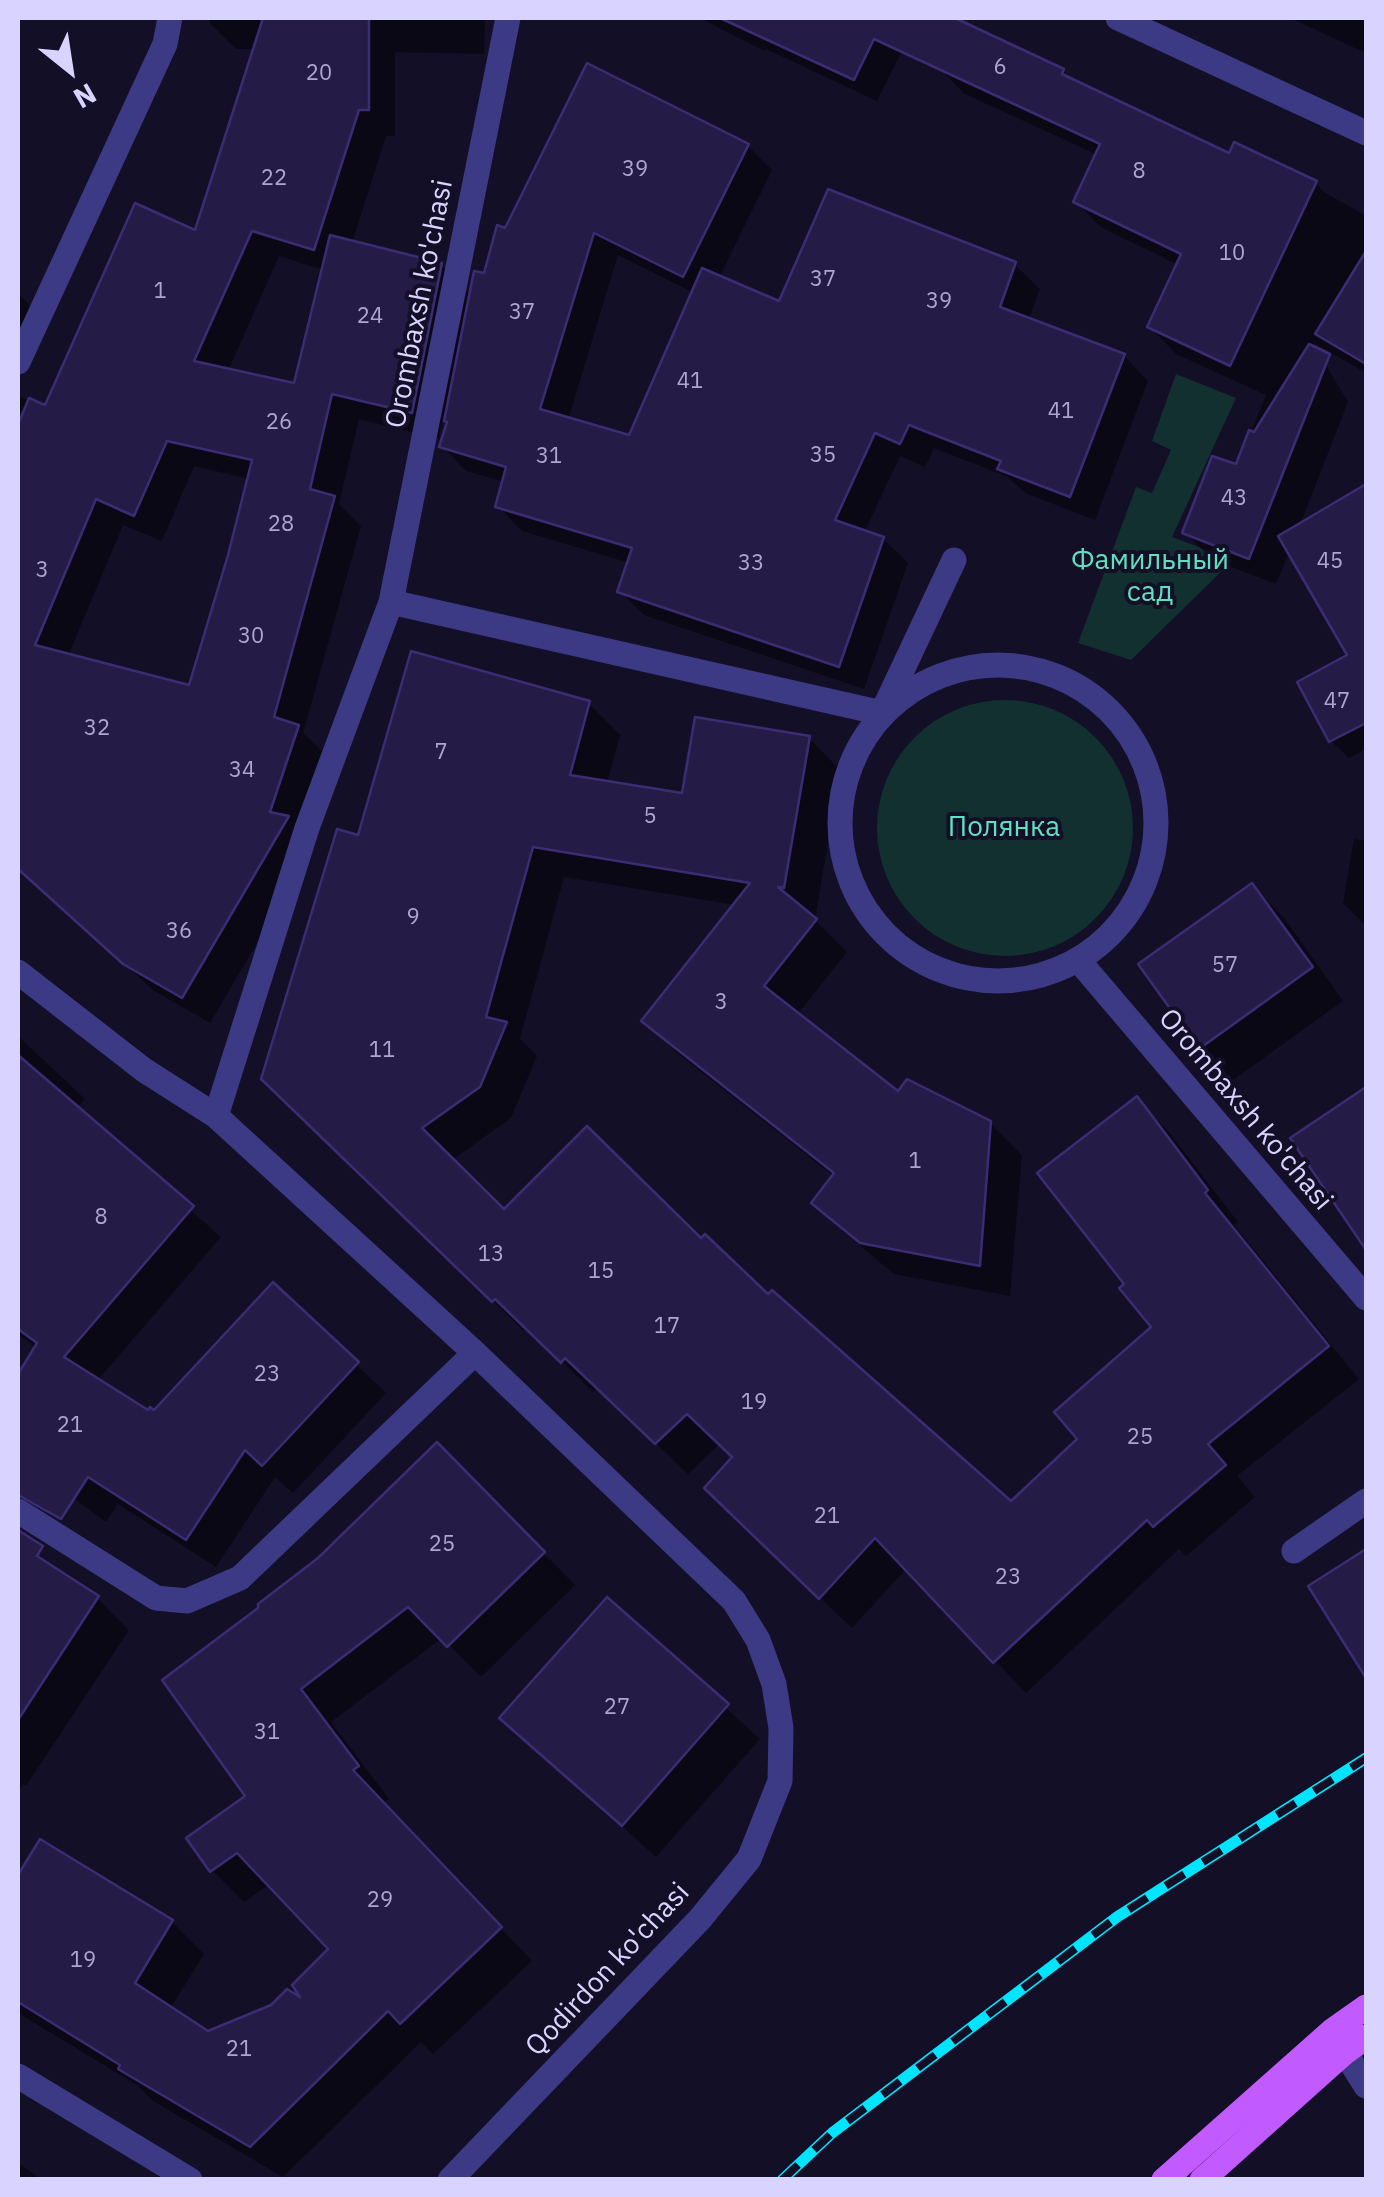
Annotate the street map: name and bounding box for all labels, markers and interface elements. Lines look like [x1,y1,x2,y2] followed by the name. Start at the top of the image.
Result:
[20,20,120,120] north arrow
[993,55,1007,81] house number: 6
[306,61,332,87] house number: 20
[67,75,103,118] text: N
[622,157,648,183] house number: 39
[1132,159,1146,185] house number: 8
[261,166,287,192] house number: 22
[379,177,461,431] street label: Orombaxsh ko'chasi
[1219,241,1245,267] house number: 10
[810,267,836,293] house number: 37
[153,279,167,305] house number: 1
[926,289,952,315] house number: 39
[509,300,535,326] house number: 37
[357,304,383,330] house number: 24
[677,369,703,395] house number: 41
[1048,399,1074,425] house number: 41
[266,410,292,436] house number: 26
[810,443,836,469] house number: 35
[536,444,562,470] house number: 31
[1221,486,1247,512] house number: 43
[268,512,294,538] house number: 28
[1071,544,1229,610] park label: Фамильный сад
[1317,549,1343,575] house number: 45
[738,551,764,577] house number: 33
[35,558,49,584] house number: 3
[238,624,264,650] house number: 30
[1324,689,1350,715] house number: 47
[84,716,110,742] house number: 32
[434,740,448,766] house number: 7
[229,758,255,784] house number: 34
[643,804,657,830] house number: 5
[948,811,1060,845] park label: Полянка
[406,905,420,931] house number: 9
[166,919,192,945] house number: 36
[1212,953,1238,979] house number: 57
[714,990,728,1016] house number: 3
[1151,1002,1339,1218] street label: Orombaxsh ko'chasi
[369,1038,395,1064] house number: 11
[908,1149,922,1175] house number: 1
[94,1205,108,1231] house number: 8
[478,1242,504,1268] house number: 13
[588,1259,614,1285] house number: 15
[654,1314,680,1340] house number: 17
[254,1362,280,1388] house number: 23
[741,1390,767,1416] house number: 19
[57,1413,83,1439] house number: 21
[1127,1425,1153,1451] house number: 25
[814,1504,840,1530] house number: 21
[429,1532,455,1558] house number: 25
[995,1565,1021,1591] house number: 23
[604,1695,630,1721] house number: 27
[254,1720,280,1746] house number: 31
[519,1876,697,2064] street label: Qodirdon ko'chasi
[367,1888,393,1914] house number: 29
[70,1948,96,1974] house number: 19
[226,2037,252,2063] house number: 21

